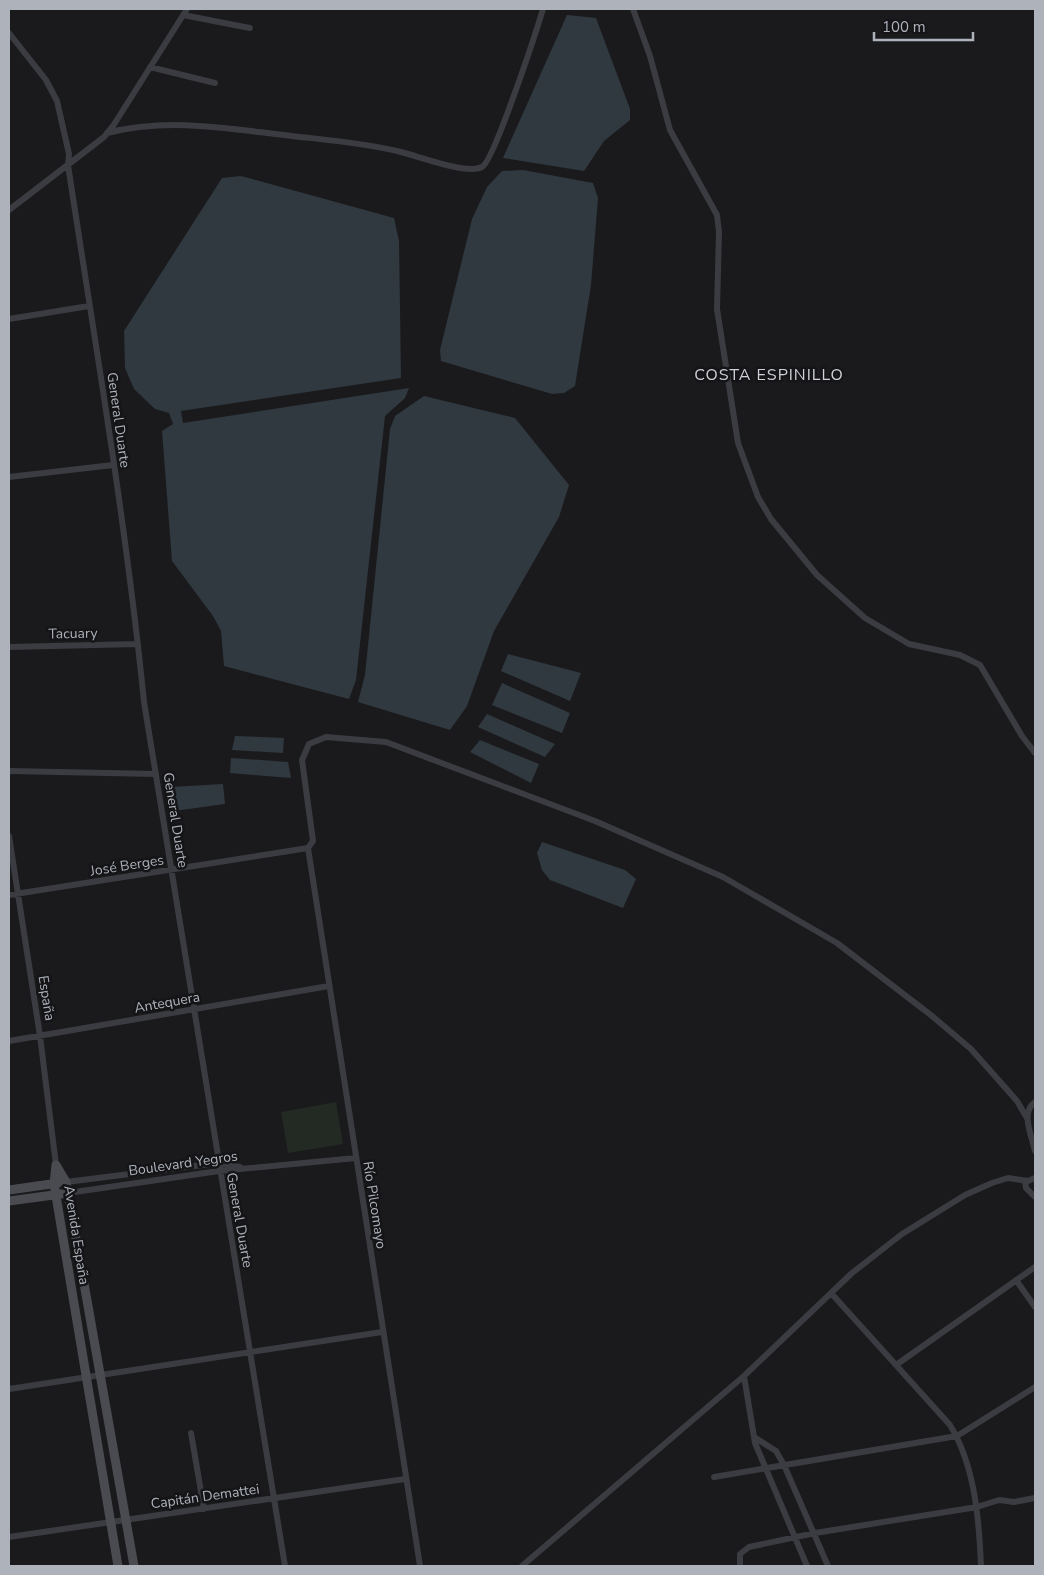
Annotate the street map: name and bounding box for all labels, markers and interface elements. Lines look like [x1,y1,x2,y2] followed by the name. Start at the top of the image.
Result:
[874,10,973,42] scale bar
[882,17,926,37] text: 100 m
[694,364,844,386] district label: COSTA ESPINILLO
[102,371,135,469] street label: General Duarte
[48,624,99,643] street label: Tacuary
[159,771,192,869] street label: General Duarte
[88,850,166,881] street label: José Berges
[34,974,59,1022] street label: España
[133,987,201,1018] street label: Antequera
[127,1146,239,1181] street label: Boulevard Yegros
[358,1160,391,1250] street label: Río Pilcomayo
[222,1171,257,1269] street label: General Duarte
[59,1184,94,1286] street label: Avenida España
[150,1479,261,1514] street label: Capitán Demattei

